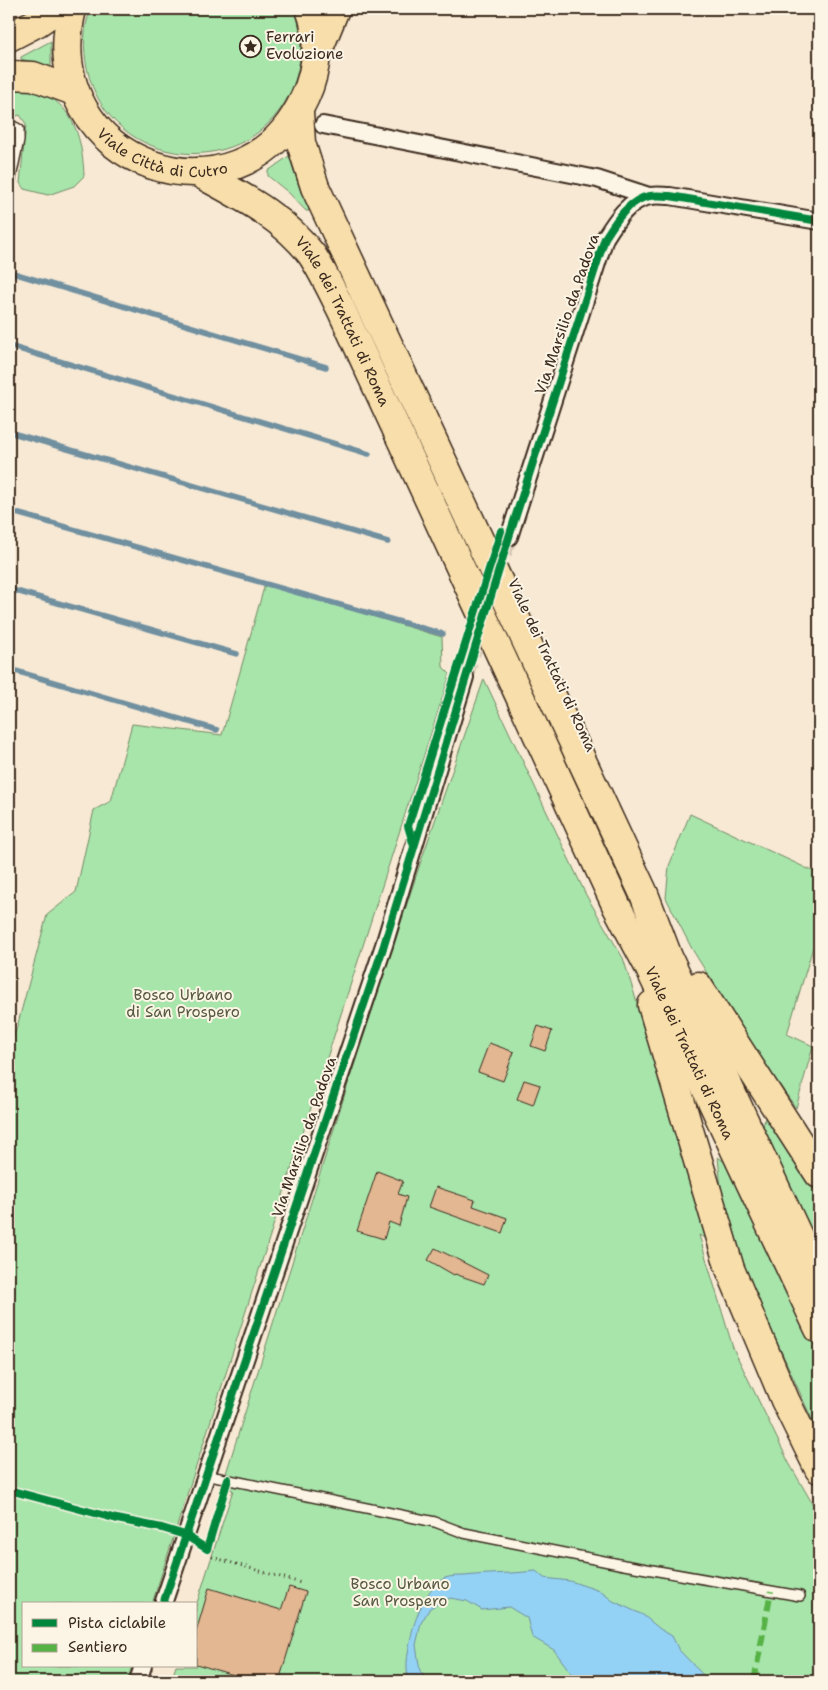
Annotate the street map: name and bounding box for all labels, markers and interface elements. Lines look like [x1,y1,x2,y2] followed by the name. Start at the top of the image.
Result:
[266,27,343,64] place label: Ferrari Evoluzione
[238,34,262,58] place icon: Ferrari Evoluzione
[93,124,230,182] street label: Viale Città di Cutro
[530,230,604,397] street label: Via Marsilio da Padova
[291,232,395,410] street label: Viale dei Trattati di Roma
[503,575,601,755] street label: Viale dei Trattati di Roma
[640,963,739,1143] street label: Viale dei Trattati di Roma
[126,985,240,1022] park label: Bosco Urbano di San Prospero
[267,1053,341,1220] street label: Via Marsilio da Padova
[350,1574,450,1611] park label: Bosco Urbano San Prospero
[22,1602,198,1668] legend
[68,1613,166,1633] text: Pista ciclabile
[68,1637,127,1657] text: Sentiero

